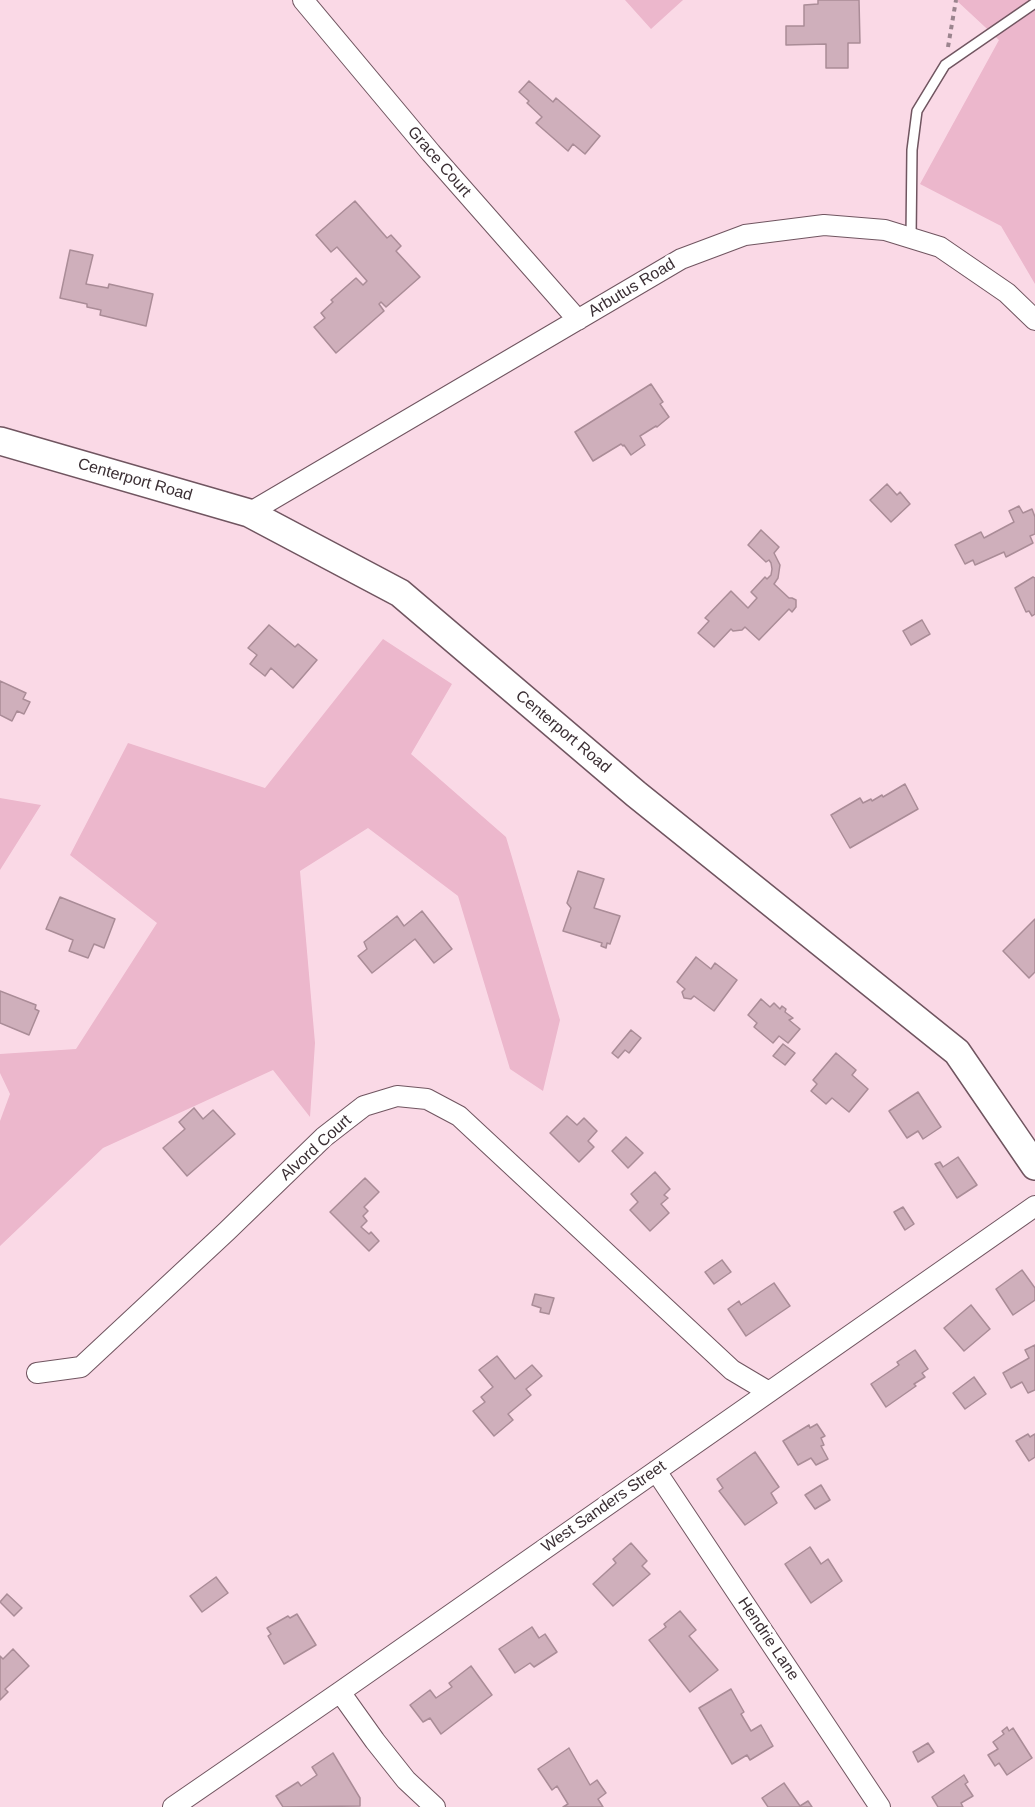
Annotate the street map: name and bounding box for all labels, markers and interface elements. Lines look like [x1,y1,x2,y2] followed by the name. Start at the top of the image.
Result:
[403,123,475,201] street label: Grace Court
[585,255,679,321] street label: Arbutus Road
[76,454,194,506] street label: Centerport Road
[512,687,614,777] street label: Centerport Road
[277,1111,355,1185] street label: Alvord Court
[538,1457,670,1557] street label: West Sanders Street
[733,1594,803,1684] street label: Hendrie Lane

